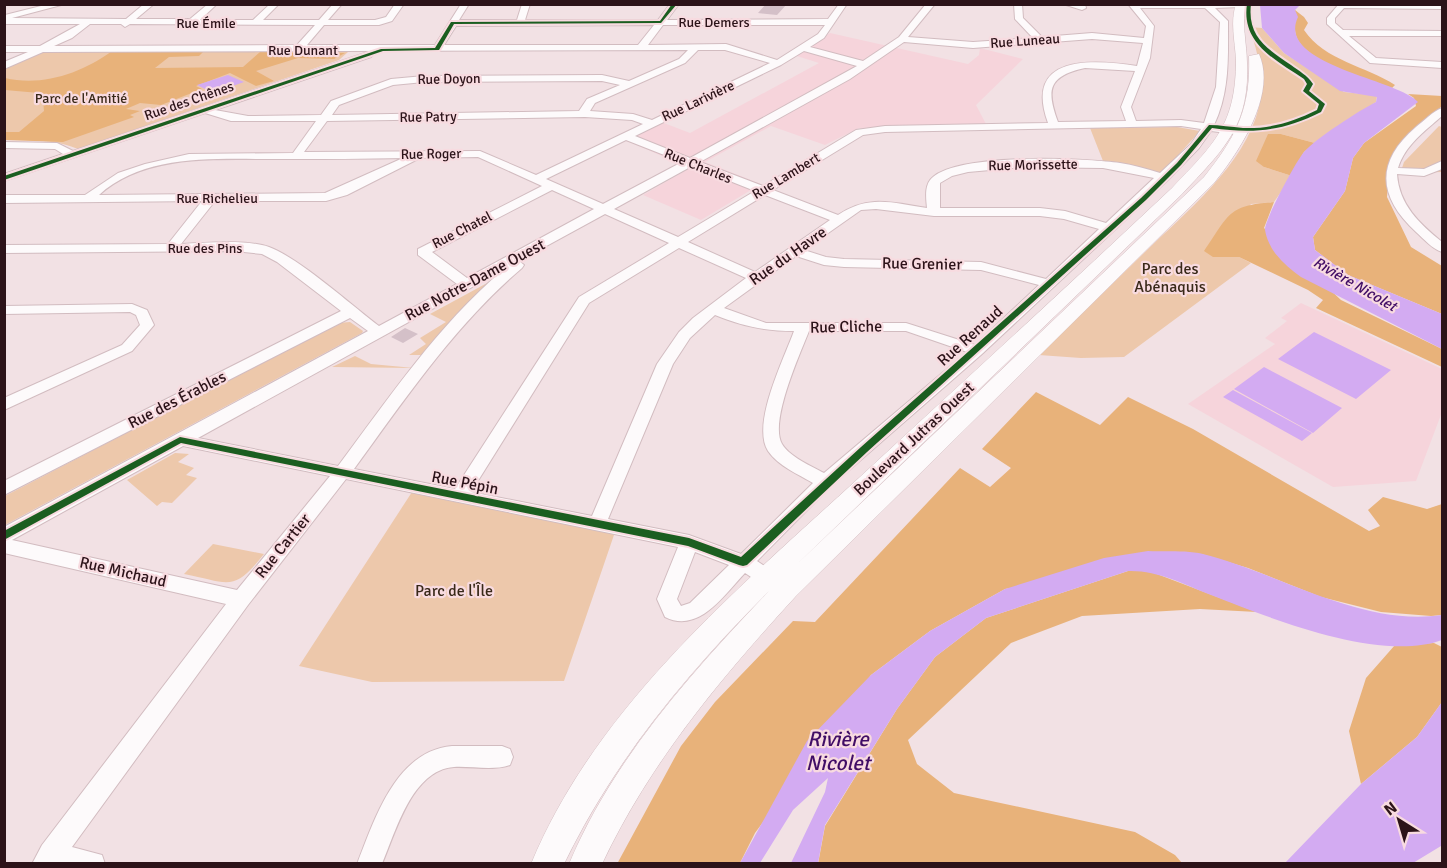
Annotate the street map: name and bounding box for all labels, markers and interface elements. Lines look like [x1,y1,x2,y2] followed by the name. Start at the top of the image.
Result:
[678,14,750,31] street label: Rue Demers
[176,15,236,32] street label: Rue Émile
[990,30,1060,52] street label: Rue Luneau
[268,42,338,59] street label: Rue Dunant
[417,70,481,88] street label: Rue Doyon
[659,77,737,125] street label: Rue Larivière
[142,78,236,124] street label: Rue des Chênes
[35,90,127,107] park label: Parc de l'Amitié
[399,108,457,126] street label: Rue Patry
[400,145,462,163] street label: Rue Roger
[662,145,734,187] street label: Rue Charles
[749,149,823,203] street label: Rue Lambert
[988,156,1078,174] street label: Rue Morissette
[176,190,258,207] street label: Rue Richelieu
[429,208,495,252] street label: Rue Chatel
[745,222,831,290] street label: Rue du Havre
[402,234,549,325] street label: Rue Notre-Dame Ouest
[168,240,242,257] street label: Rue des Pins
[882,253,962,275] street label: Rue Grenier
[1310,253,1401,316] water label: Rivière Nicolet
[1134,259,1206,297] park label: Parc des Abénaquis
[933,301,1007,371] street label: Rue Renaud
[810,316,882,338] street label: Rue Cliche
[125,367,229,433] street label: Rue des Érables
[849,378,979,500] street label: Boulevard Jutras Ouest
[430,467,500,499] street label: Rue Pépin
[251,510,315,582] street label: Rue Cartier
[78,552,168,592] street label: Rue Michaud
[415,581,493,601] park label: Parc de l'Île
[806,726,873,776] water label: Rivière Nicolet
[1369,790,1429,850] north arrow
[1380,797,1401,820] text: N

